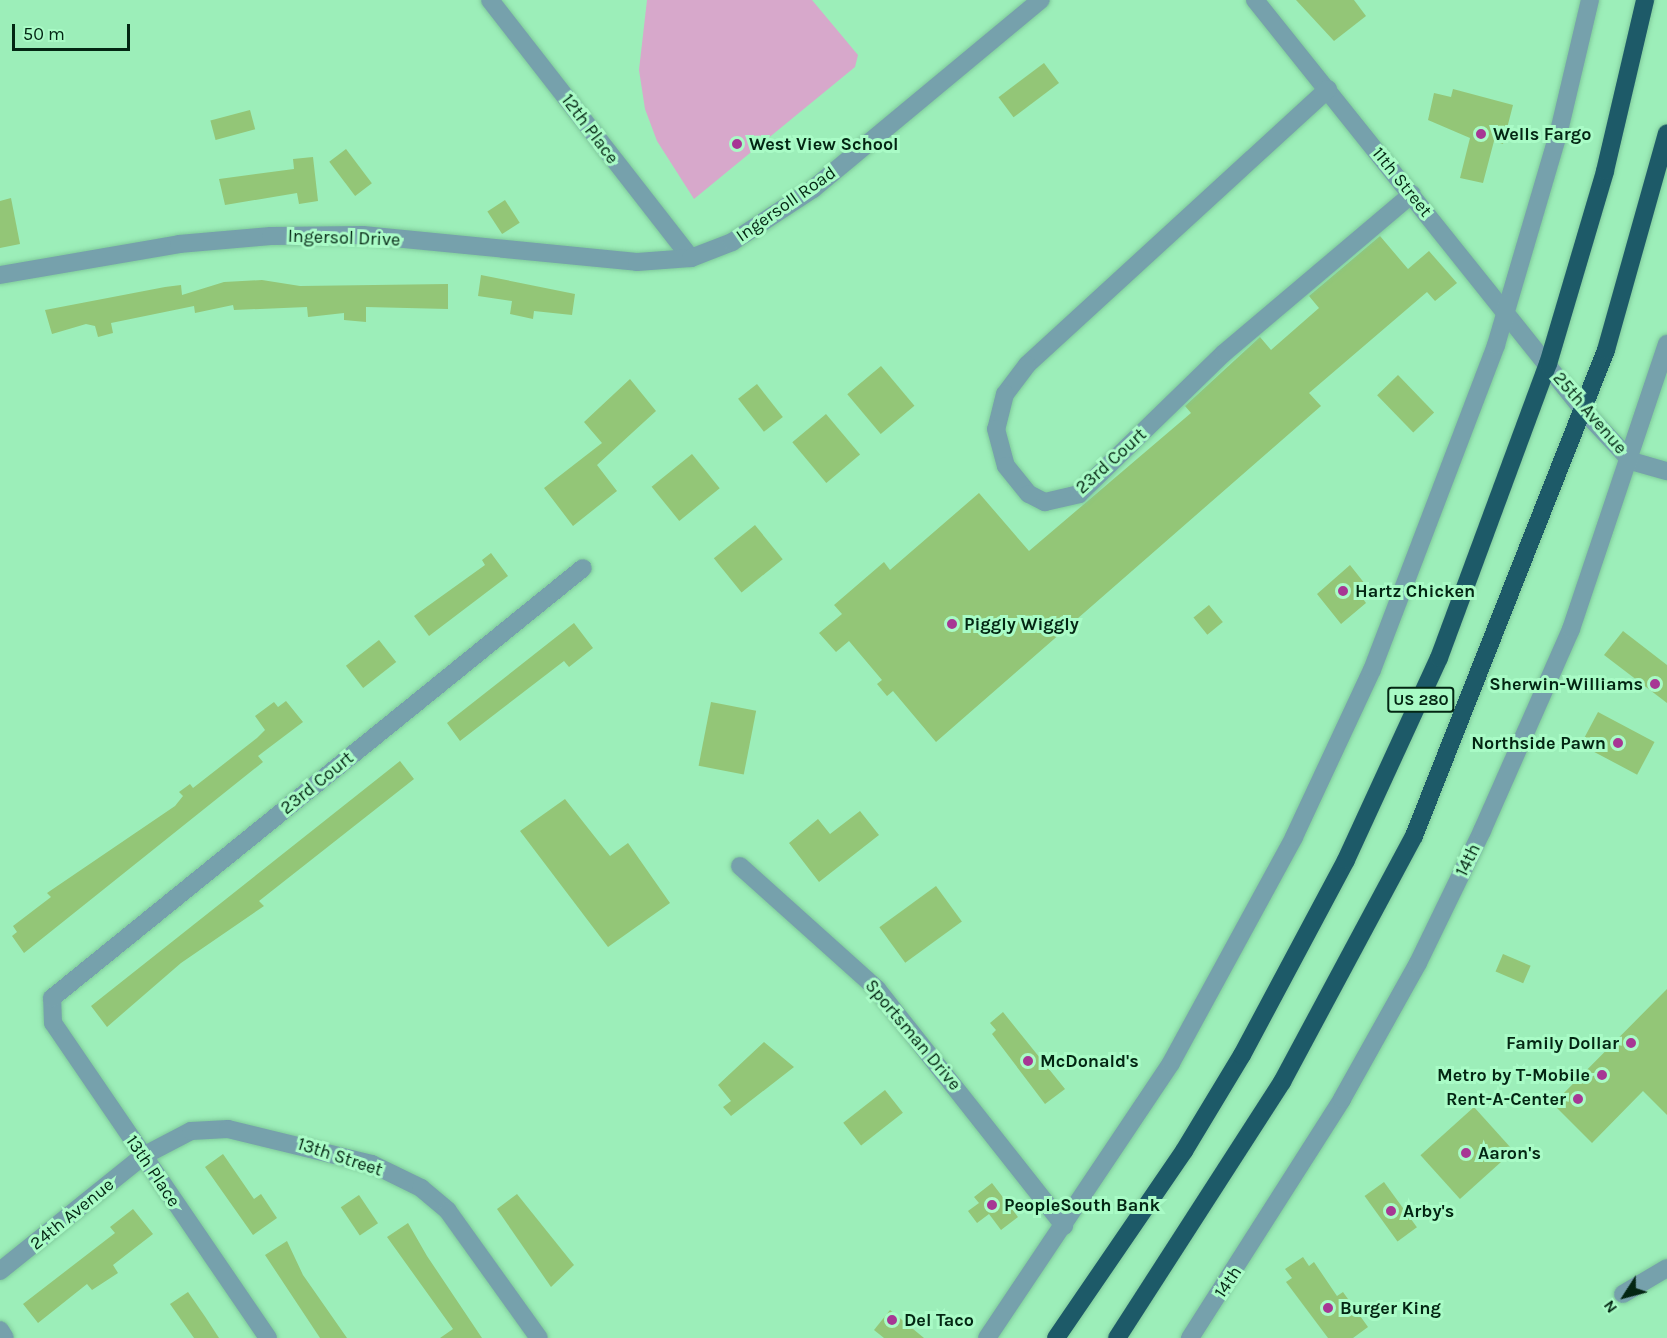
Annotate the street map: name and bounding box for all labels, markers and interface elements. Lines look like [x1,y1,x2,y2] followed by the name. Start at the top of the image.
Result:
[15,12,134,50] scale bar
[23,23,65,45] text: 50 m
[557,90,623,168] street label: 12th Place
[1493,123,1591,145] place label: Wells Fargo
[1474,127,1488,141] marker: Wells Fargo
[749,133,899,155] place label: West View School
[730,137,744,151] marker: West View School
[1367,143,1437,221] street label: 11th Street
[732,162,840,246] street label: Ingersoll Road
[287,225,401,251] street label: Ingersol Drive
[1548,368,1632,458] street label: 25th Avenue
[1071,424,1151,498] street label: 23rd Court
[1355,580,1475,602] place label: Hartz Chicken
[1336,584,1350,598] marker: Hartz Chicken
[964,613,1079,635] place label: Piggly Wiggly
[945,617,959,631] marker: Piggly Wiggly
[1489,673,1643,695] place label: Sherwin-Williams
[1648,677,1662,691] marker: Sherwin-Williams
[1386,687,1456,713] road number: US 280
[1471,732,1606,754] place label: Northside Pawn
[1611,736,1625,750] marker: Northside Pawn
[276,747,358,819] street label: 23rd Court
[1451,840,1485,880] street label: 14th
[860,975,966,1095] street label: Sportsman Drive
[1506,1032,1619,1054] place label: Family Dollar
[1624,1036,1638,1050] marker: Family Dollar
[1040,1050,1139,1072] place label: McDonald's
[1021,1054,1035,1068] marker: McDonald's
[1437,1064,1590,1086] place label: Metro by T-Mobile
[1595,1068,1609,1082] marker: Metro by T-Mobile
[1446,1088,1566,1110] place label: Rent-A-Center
[1571,1092,1585,1106] marker: Rent-A-Center
[121,1131,185,1211] street label: 13th Place
[295,1133,385,1181] street label: 13th Street
[1478,1142,1541,1164] place label: Aaron's
[1459,1146,1473,1160] marker: Aaron's
[26,1174,118,1254] street label: 24th Avenue
[1004,1194,1160,1216] place label: PeopleSouth Bank
[985,1198,999,1212] marker: PeopleSouth Bank
[1403,1200,1454,1222] place label: Arby's
[1384,1204,1398,1218] marker: Arby's
[1210,1262,1246,1302] street label: 14th
[1595,1266,1655,1326] north arrow
[1340,1297,1441,1319] place label: Burger King
[1599,1297,1621,1317] text: N
[1321,1301,1335,1315] marker: Burger King
[904,1309,974,1331] place label: Del Taco
[885,1313,899,1327] marker: Del Taco

